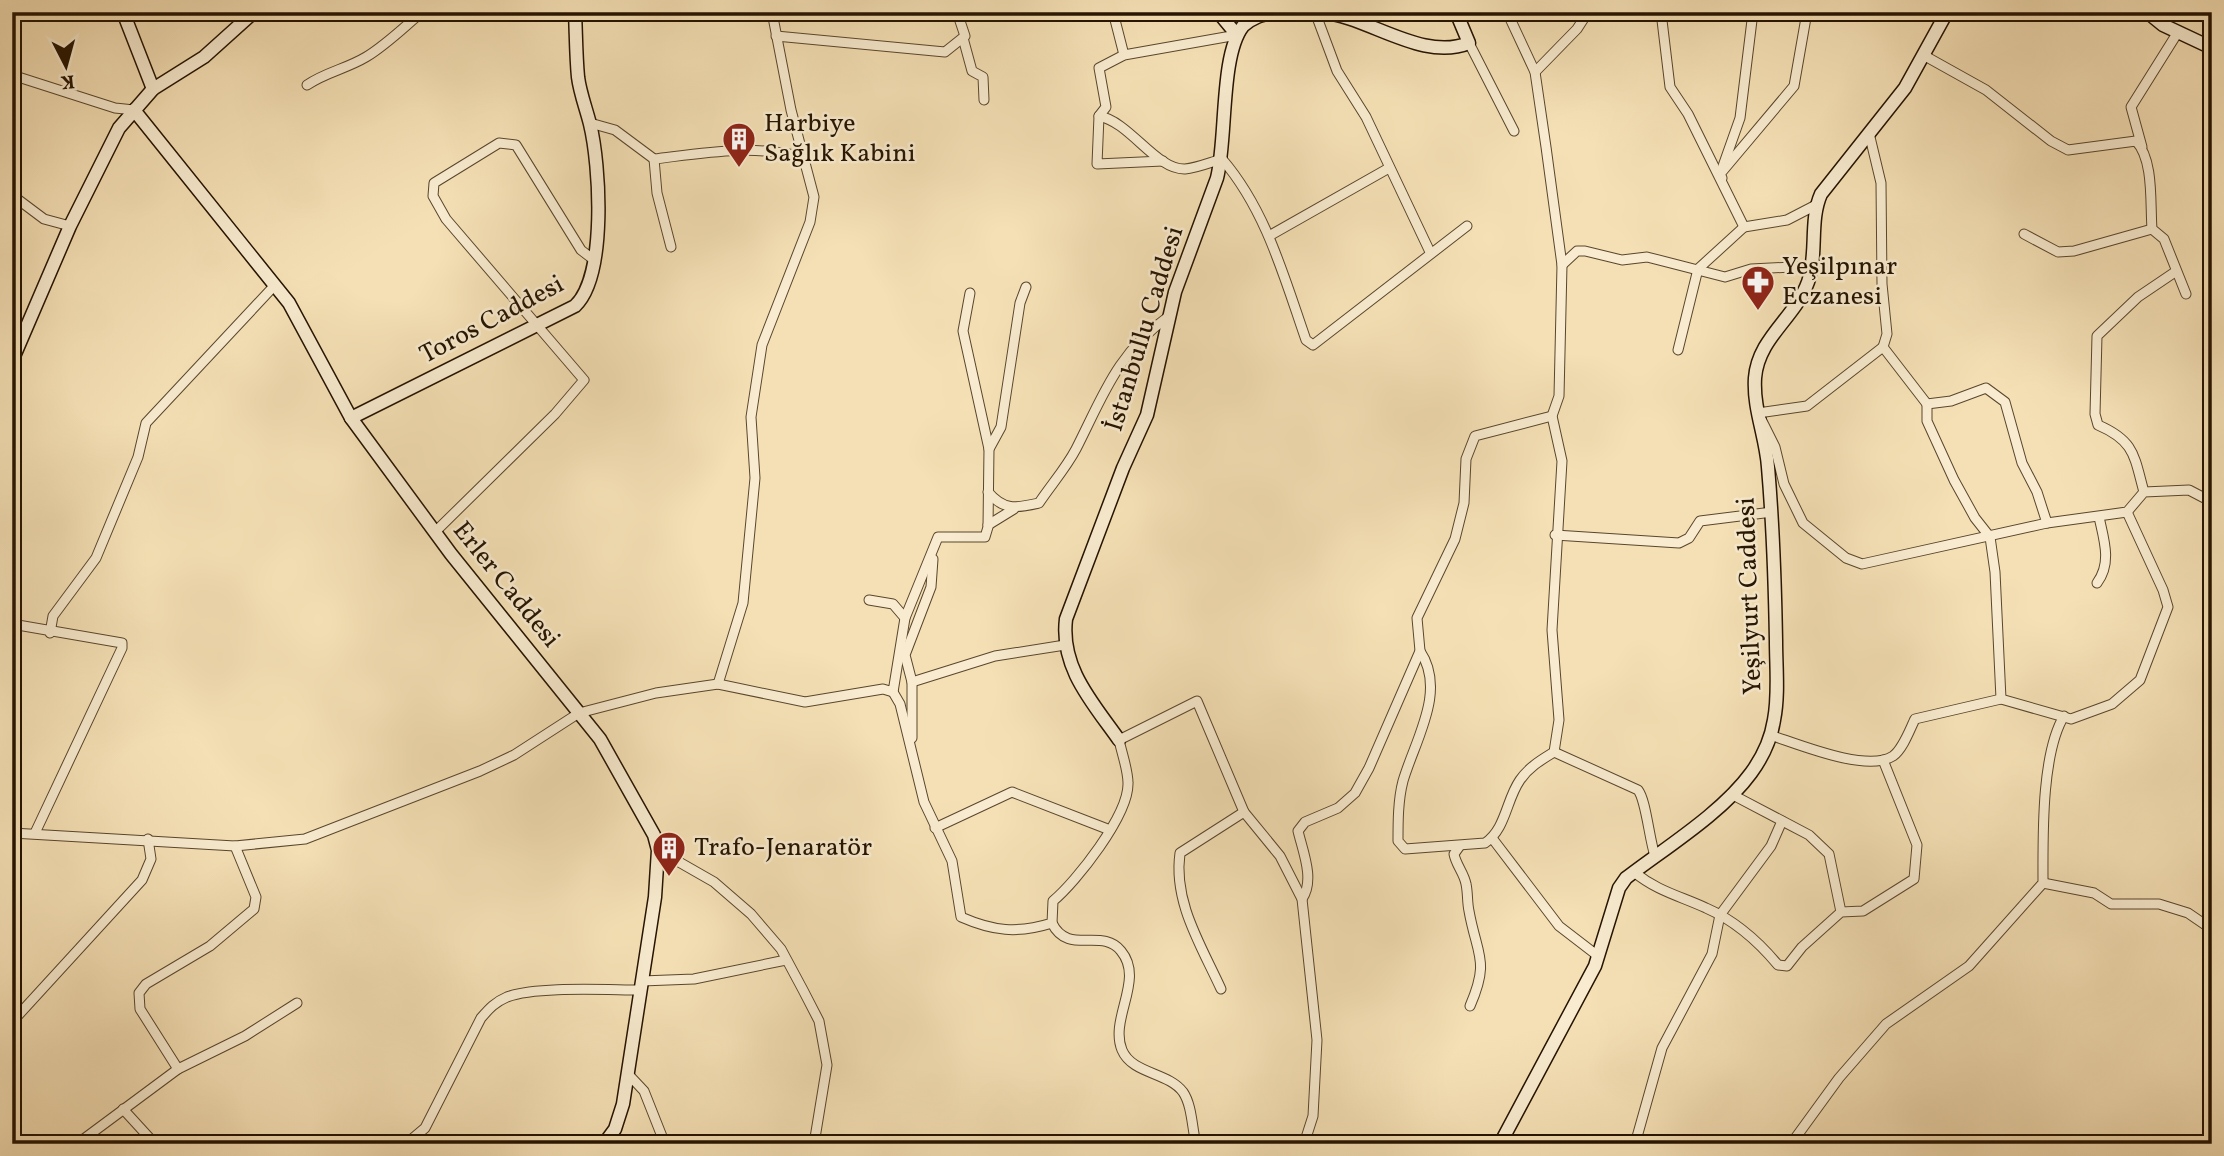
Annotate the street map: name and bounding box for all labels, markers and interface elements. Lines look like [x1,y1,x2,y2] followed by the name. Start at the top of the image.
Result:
[32,32,102,102] north arrow
[59,67,76,95] text: K
[764,106,916,172] place label: Harbiye Sağlık Kabini
[720,120,758,169] building icon: Harbiye Sağlık Kabini
[1097,222,1193,436] street label: İstanbullu Caddesi
[1782,249,1897,315] place label: Yeşilpınar Eczanesi
[1739,263,1777,312] pharmacy icon: Yeşilpınar Eczanesi
[413,267,571,373] street label: Toros Caddesi
[1729,497,1771,695] street label: Yeşilyurt Caddesi
[444,514,568,656] street label: Erler Caddesi
[650,829,688,878] building icon: Trafo-Jenaratör
[694,830,872,866] place label: Trafo-Jenaratör

